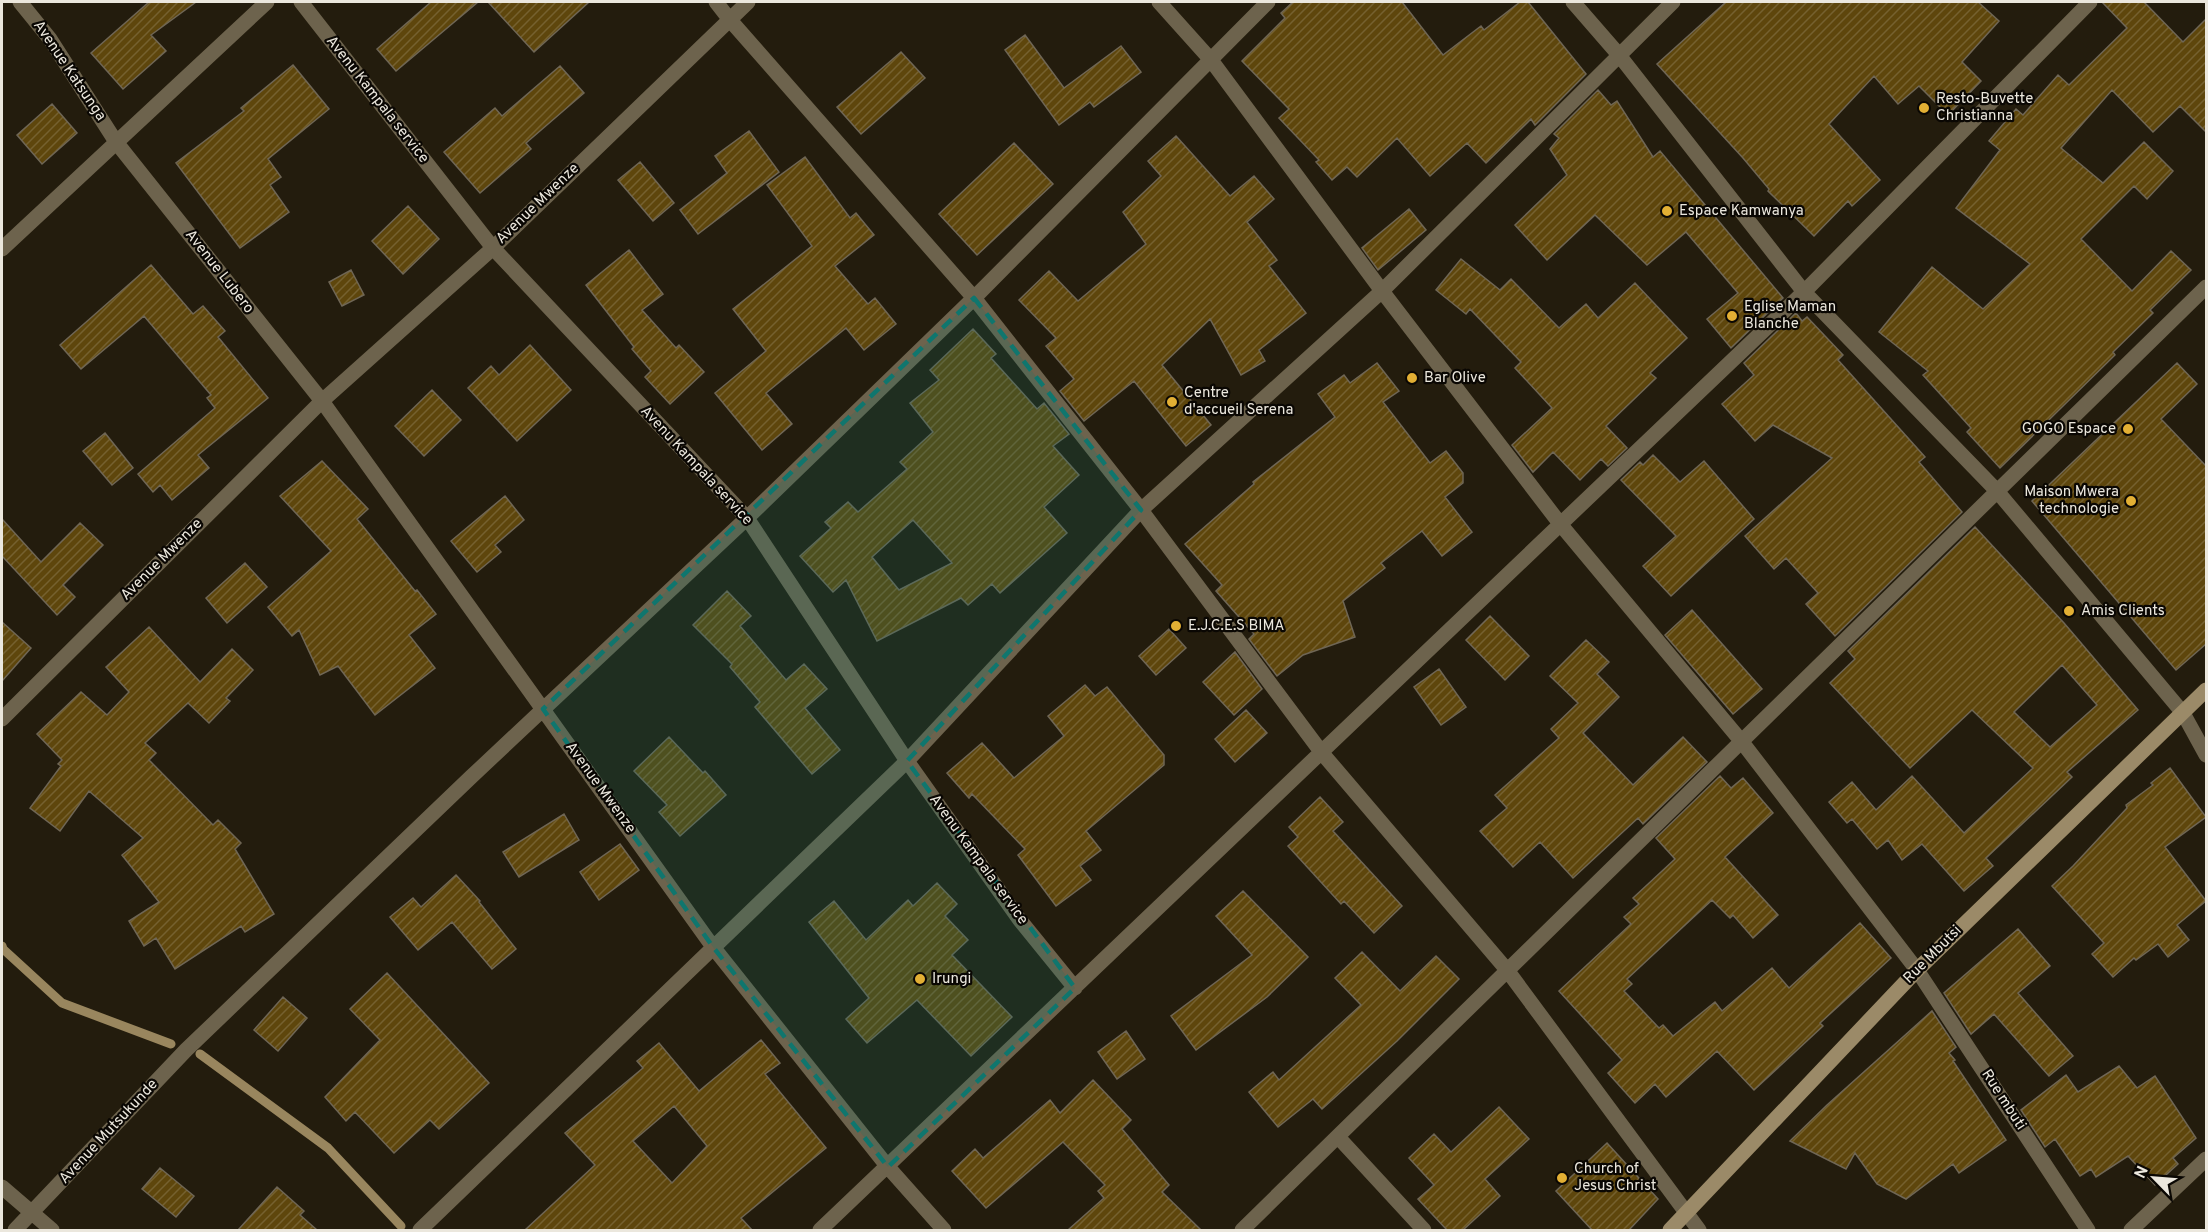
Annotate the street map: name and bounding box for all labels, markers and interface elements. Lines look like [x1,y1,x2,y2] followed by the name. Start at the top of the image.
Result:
[28,17,110,125] street label: Avenue Katsunga
[321,32,433,168] street label: Avenu Kampala service
[1936,90,2033,126] place label: Resto-Buvette Christianna
[1917,101,1931,115] marker: Resto-Buvette Christianna
[492,159,584,249] street label: Avenue Mwenze
[1679,202,1804,221] place label: Espace Kamwanya
[1660,204,1674,218] marker: Espace Kamwanya
[180,226,258,318] street label: Avenue Lubero
[1744,298,1836,334] place label: Eglise Maman Blanche
[1725,309,1739,323] marker: Eglise Maman Blanche
[1424,369,1486,388] place label: Bar Olive
[1405,371,1419,385] marker: Bar Olive
[1184,384,1293,420] place label: Centre d'accueil Serena
[1165,395,1179,409] marker: Centre d'accueil Serena
[636,402,756,530] street label: Avenu Kampala service
[2022,420,2116,439] place label: GOGO Espace
[2121,422,2135,436] marker: GOGO Espace
[2024,483,2119,519] place label: Maison Mwera technologie
[2124,494,2138,508] marker: Maison Mwera technologie
[117,515,207,605] street label: Avenue Mwenze
[2081,602,2165,621] place label: Amis Clients
[2062,604,2076,618] marker: Amis Clients
[1188,617,1284,636] place label: E.J.C.E.S BIMA
[1169,619,1183,633] marker: E.J.C.E.S BIMA
[560,739,640,837] street label: Avenue Mwenze
[924,791,1032,929] street label: Avenu Kampala service
[1900,922,1966,988] street label: Rue Mbutsi
[932,970,971,989] place label: Irungi
[913,972,927,986] marker: Irungi
[1976,1066,2030,1134] street label: Rue mbuti
[56,1076,162,1188] street label: Avenue Mutsukunde
[2124,1148,2184,1208] north arrow
[1574,1160,1656,1196] place label: Church of Jesus Christ
[2131,1163,2154,1182] text: N
[1555,1171,1569,1185] marker: Church of Jesus Christ

